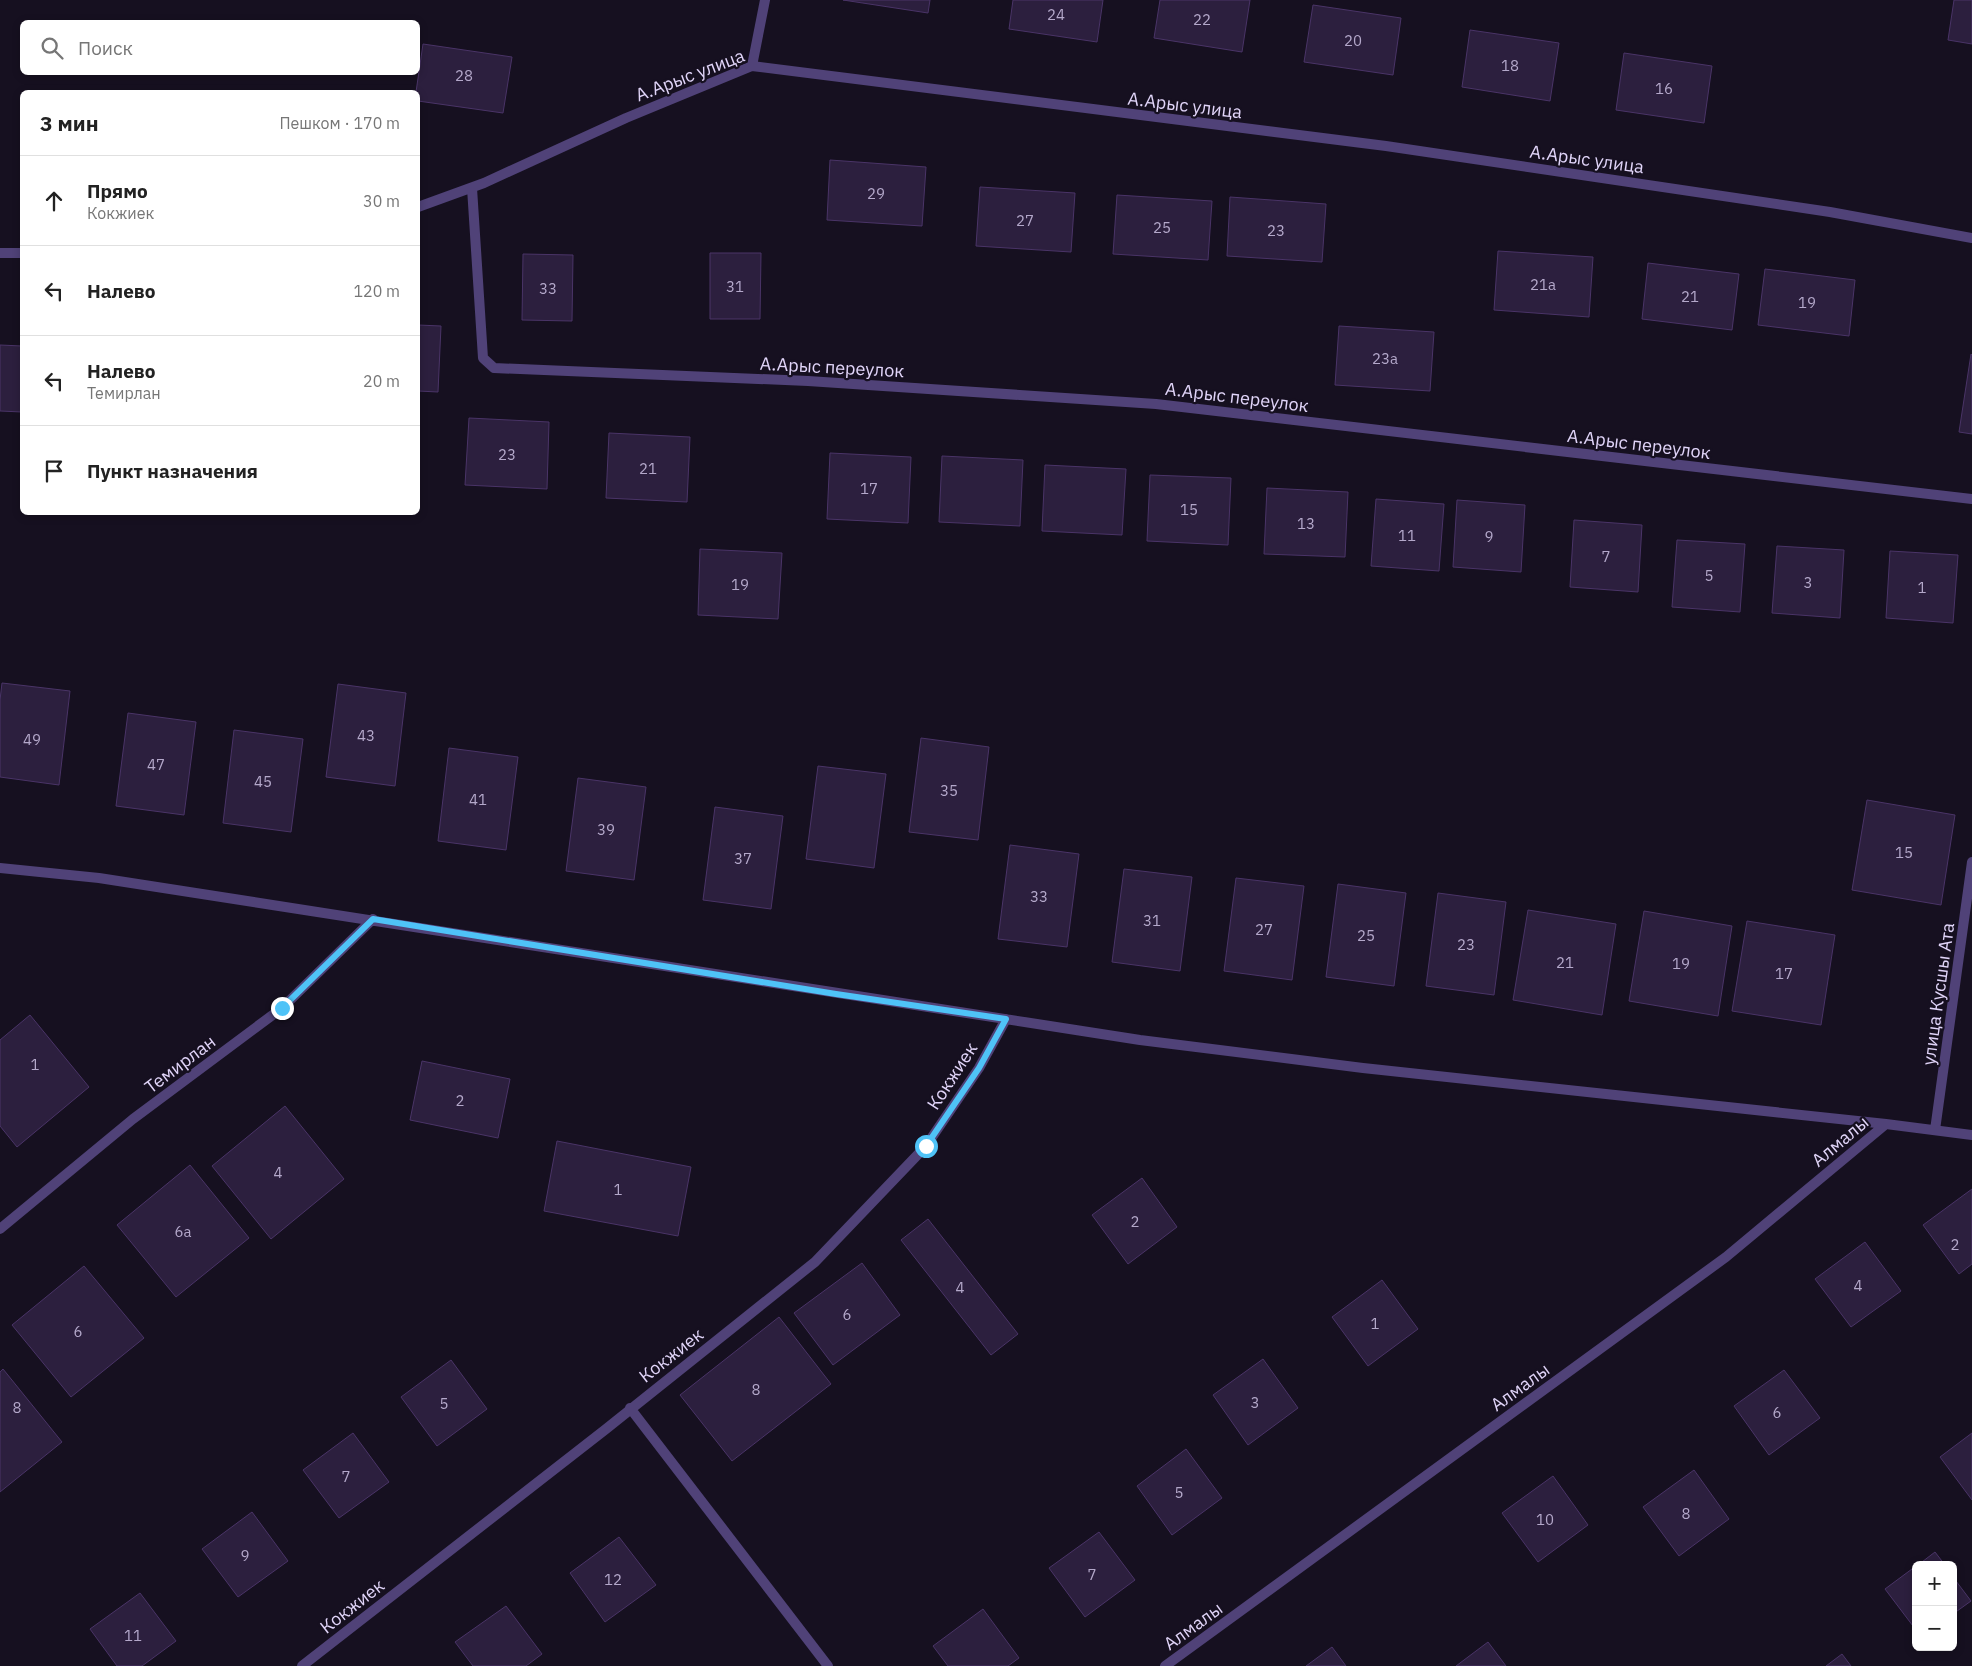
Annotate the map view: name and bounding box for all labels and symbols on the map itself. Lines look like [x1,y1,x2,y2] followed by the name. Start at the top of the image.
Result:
[1047,5,1065,24] house number: 24
[1193,10,1211,29] house number: 22
[1344,31,1362,50] house number: 20
[632,43,748,106] street label: А.Арыс улица
[1501,56,1519,75] house number: 18
[455,66,473,85] house number: 28
[1655,79,1673,98] house number: 16
[1126,87,1244,123] street label: А.Арыс улица
[1528,140,1646,178] street label: А.Арыс улица
[867,184,885,203] house number: 29
[1016,211,1034,230] house number: 27
[1153,218,1171,237] house number: 25
[1267,221,1285,240] house number: 23
[1530,275,1556,294] house number: 21а
[726,277,744,296] house number: 31
[539,279,557,298] house number: 33
[1681,287,1699,306] house number: 21
[1798,293,1816,312] house number: 19
[1372,349,1398,368] house number: 23а
[759,352,905,382] street label: А.Арыс переулок
[1164,377,1310,417] street label: А.Арыс переулок
[1566,424,1712,464] street label: А.Арыс переулок
[498,445,516,464] house number: 23
[639,459,657,478] house number: 21
[860,479,878,498] house number: 17
[1180,500,1198,519] house number: 15
[1297,514,1315,533] house number: 13
[1398,526,1416,545] house number: 11
[1484,527,1494,546] house number: 9
[1601,547,1611,566] house number: 7
[1704,566,1714,585] house number: 5
[1803,573,1813,592] house number: 3
[731,575,749,594] house number: 19
[1917,578,1927,597] house number: 1
[357,726,375,745] house number: 43
[23,730,41,749] house number: 49
[147,755,165,774] house number: 47
[254,772,272,791] house number: 45
[940,781,958,800] house number: 35
[469,790,487,809] house number: 41
[597,820,615,839] house number: 39
[1895,843,1913,862] house number: 15
[734,849,752,868] house number: 37
[1030,887,1048,906] house number: 33
[1143,911,1161,930] house number: 31
[1255,920,1273,939] house number: 27
[1917,921,1959,1067] street label: улица Кусшы Ата
[1357,926,1375,945] house number: 25
[1457,935,1475,954] house number: 23
[1556,953,1574,972] house number: 21
[1672,954,1690,973] house number: 19
[1775,964,1793,983] house number: 17
[271,997,294,1020] route end
[140,1030,220,1098] street label: Темирлан
[922,1038,982,1114] street label: Кокжиек
[30,1055,40,1074] house number: 1
[455,1091,465,1110] house number: 2
[1807,1111,1873,1171] street label: Алмалы
[915,1135,938,1158] route start
[273,1163,283,1182] house number: 4
[613,1180,623,1199] house number: 1
[1130,1212,1140,1231] house number: 2
[174,1222,192,1241] house number: 6а
[1950,1235,1960,1254] house number: 2
[1853,1276,1863,1295] house number: 4
[955,1278,965,1297] house number: 4
[842,1305,852,1324] house number: 6
[1370,1314,1380,1333] house number: 1
[73,1322,83,1341] house number: 6
[634,1323,708,1387] street label: Кокжиек
[1486,1358,1554,1416] street label: Алмалы
[751,1380,761,1399] house number: 8
[1250,1393,1260,1412] house number: 3
[439,1394,449,1413] house number: 5
[12,1398,22,1417] house number: 8
[1772,1403,1782,1422] house number: 6
[341,1467,351,1486] house number: 7
[1174,1483,1184,1502] house number: 5
[1681,1504,1691,1523] house number: 8
[1536,1510,1554,1529] house number: 10
[240,1546,250,1565] house number: 9
[1087,1565,1097,1584] house number: 7
[604,1570,622,1589] house number: 12
[315,1574,389,1638] street label: Кокжиек
[1159,1597,1227,1655] street label: Алмалы
[124,1626,142,1645] house number: 11

